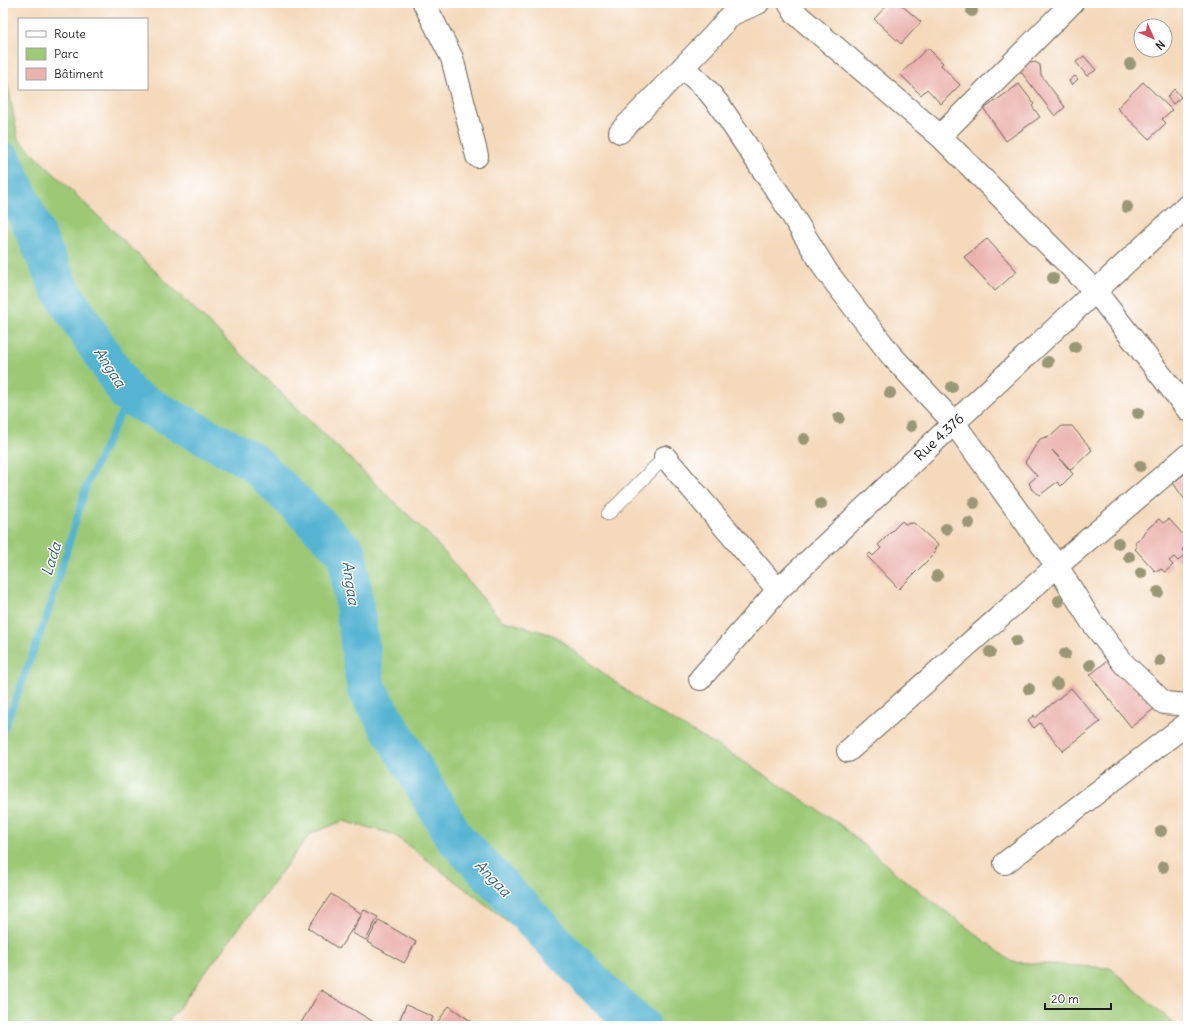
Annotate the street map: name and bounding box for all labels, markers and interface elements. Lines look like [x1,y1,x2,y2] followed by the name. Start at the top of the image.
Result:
[18,18,148,90] legend
[1133,18,1173,58] north arrow
[54,26,86,41] text: Route
[1152,37,1168,53] text: N
[54,46,79,61] text: Parc
[54,66,103,81] text: Bâtiment
[90,343,131,392] water label: Angaa
[910,409,968,465] street label: Rue 4.376
[37,539,65,578] water label: Lada
[339,560,364,607] water label: Angaa
[471,856,516,901] water label: Angaa
[1045,985,1111,1011] scale bar
[1051,991,1079,1006] text: 20 m

